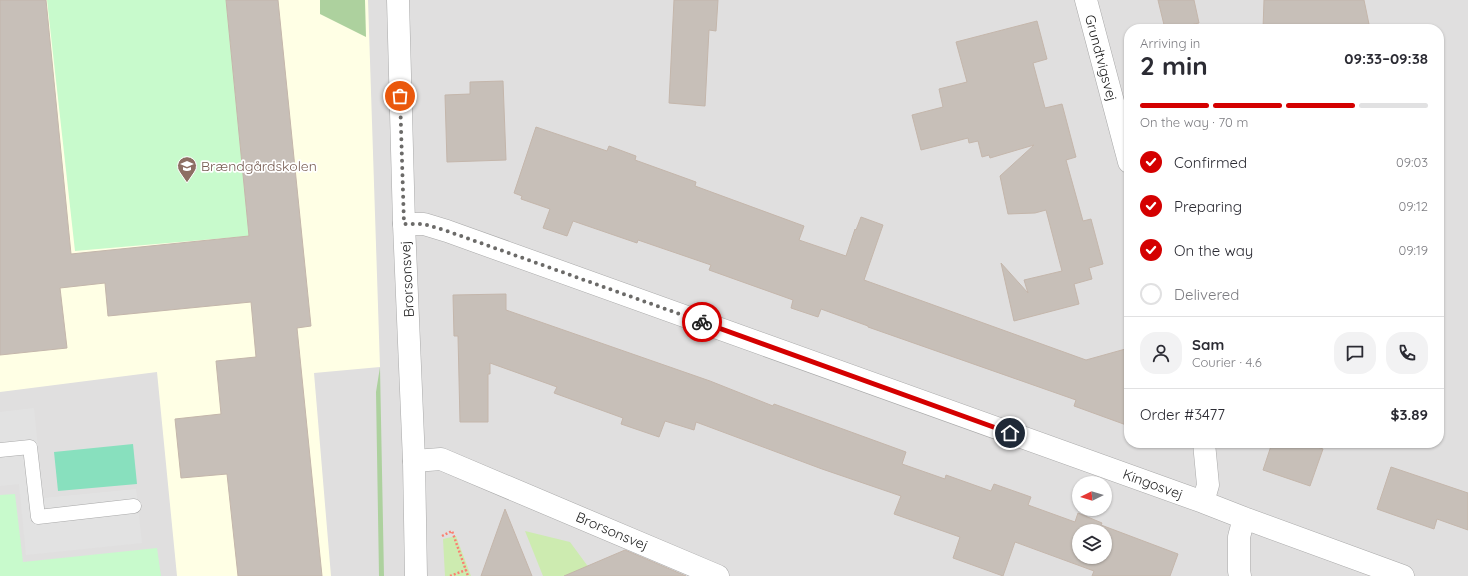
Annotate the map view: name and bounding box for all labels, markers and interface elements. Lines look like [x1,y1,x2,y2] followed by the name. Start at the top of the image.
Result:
[1081,13,1121,103] street label: Grundtvigsvej
[1140,35,1200,51] text: Arriving in
[1140,49,1208,82] text: 2 min
[1344,49,1428,68] text: 09:33–09:38
[383,79,417,113] pin
[389,85,411,107] icon: bag
[1140,114,1248,130] text: On the way · 70 m
[1140,151,1162,173] icon: check
[1174,153,1247,172] text: Confirmed
[1396,154,1428,170] text: 09:03
[176,155,198,183] school or university icon: Brændgårdskolen
[201,157,317,175] place label: Brændgårdskolen
[1140,195,1162,217] icon: check
[1174,197,1242,216] text: Preparing
[1399,198,1428,214] text: 09:12
[1140,239,1162,261] icon: check
[396,240,418,318] street label: Brorsonsvej
[1174,241,1253,260] text: On the way
[1399,242,1428,258] text: 09:19
[1174,285,1239,304] text: Delivered
[682,302,722,342] courier
[691,311,713,333] icon: bike
[1140,332,1182,374] button: person
[1334,332,1376,374] button: chat
[1386,332,1428,374] button: phone
[1192,335,1224,354] text: Sam
[1192,354,1262,370] text: Courier · 4.6
[1140,405,1225,424] text: Order #3477
[1391,405,1428,424] text: $3.89
[993,416,1027,450] pin
[999,422,1021,444] icon: home
[1120,465,1186,503] street label: Kingosvej
[1072,476,1112,516] north arrow
[1072,476,1112,564] map controls
[573,508,651,554] street label: Brorsonsvej
[1072,524,1112,564] button: layers

